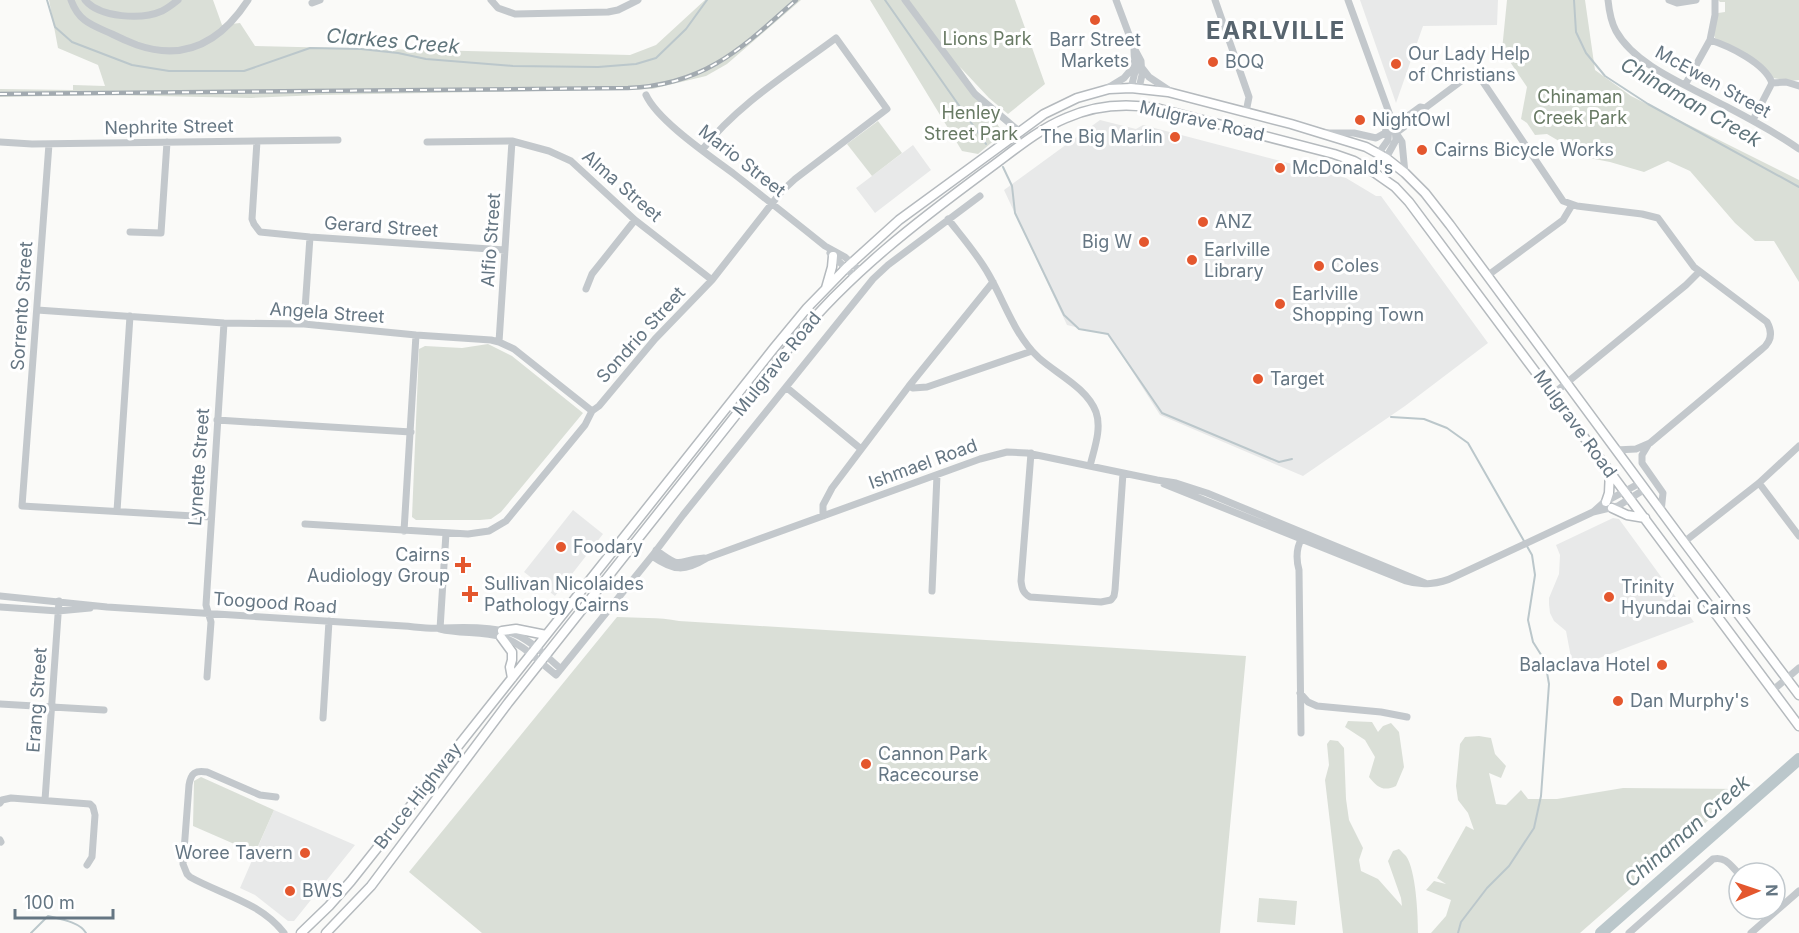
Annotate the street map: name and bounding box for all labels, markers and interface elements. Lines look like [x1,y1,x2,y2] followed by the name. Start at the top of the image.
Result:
[1088,13,1102,27] marker: Barr Street Markets
[1206,16,1346,45] district label: EARLVILLE
[325,23,462,59] water label: Clarkes Creek
[942,28,1032,49] park label: Lions Park
[1049,29,1141,71] place label: Barr Street Markets
[1652,41,1775,122] street label: McEwen Street
[1408,43,1530,85] place label: Our Lady Help of Christians
[1225,51,1264,72] place label: BOQ
[1616,52,1766,153] water label: Chinaman Creek
[1206,55,1220,69] marker: BOQ
[1389,57,1403,71] marker: Our Lady Help of Christians
[1533,86,1627,128] park label: Chinaman Creek Park
[1138,96,1267,145] street label: Mulgrave Road
[924,102,1018,144] park label: Henley Street Park
[1372,109,1450,130] place label: NightOwl
[1353,113,1367,127] marker: NightOwl
[104,115,234,138] street label: Nephrite Street
[695,120,790,201] street label: Mario Street
[1040,126,1163,147] place label: The Big Marlin
[1168,130,1182,144] marker: The Big Marlin
[1434,139,1614,160] place label: Cairns Bicycle Works
[1415,143,1429,157] marker: Cairns Bicycle Works
[578,145,666,226] street label: Alma Street
[1292,157,1393,178] place label: McDonald's
[1273,161,1287,175] marker: McDonald's
[477,192,504,288] street label: Alfio Street
[1215,211,1252,232] place label: ANZ
[323,212,439,241] street label: Gerard Street
[1196,215,1210,229] marker: ANZ
[1082,231,1132,252] place label: Big W
[1137,235,1151,249] marker: Big W
[1204,239,1270,281] place label: Earlville Library
[7,241,36,371] street label: Sorrento Street
[1185,253,1199,267] marker: Earlville Library
[1331,255,1379,276] place label: Coles
[1312,259,1326,273] marker: Coles
[592,282,689,387] street label: Sondrio Street
[1292,283,1424,325] place label: Earlville Shopping Town
[1273,297,1287,311] marker: Earlville Shopping Town
[269,298,385,327] street label: Angela Street
[728,307,825,420] street label: Mulgrave Road
[1529,366,1621,482] street label: Mulgrave Road
[1270,368,1324,389] place label: Target
[1251,372,1265,386] marker: Target
[184,407,213,526] street label: Lynette Street
[866,434,980,493] street label: Ishmael Road
[573,536,643,557] place label: Foodary
[554,540,568,554] marker: Foodary
[307,544,450,586] place label: Cairns Audiology Group
[454,556,472,574] marker: Cairns Audiology Group
[484,573,644,615] place label: Sullivan Nicolaides Pathology Cairns
[1621,576,1751,618] place label: Trinity Hyundai Cairns
[461,585,479,603] marker: Sullivan Nicolaides Pathology Cairns
[212,588,338,617] street label: Toogood Road
[1602,590,1616,604] marker: Trinity Hyundai Cairns
[22,647,51,753] street label: Erang Street
[1519,654,1650,675] place label: Balaclava Hotel
[1655,658,1669,672] marker: Balaclava Hotel
[1630,690,1749,711] place label: Dan Murphy's
[1611,694,1625,708] marker: Dan Murphy's
[370,738,466,853] street label: Bruce Highway
[878,743,988,785] place label: Cannon Park Racecourse
[859,757,873,771] marker: Cannon Park Racecourse
[1619,769,1755,892] water label: Chinaman Creek
[175,842,293,863] place label: Woree Tavern
[298,846,312,860] marker: Woree Tavern
[1727,861,1787,921] north arrow
[302,880,343,901] place label: BWS
[15,882,112,920] scale bar
[283,884,297,898] marker: BWS
[1762,884,1782,897] text: N
[24,892,75,913] text: 100 m

